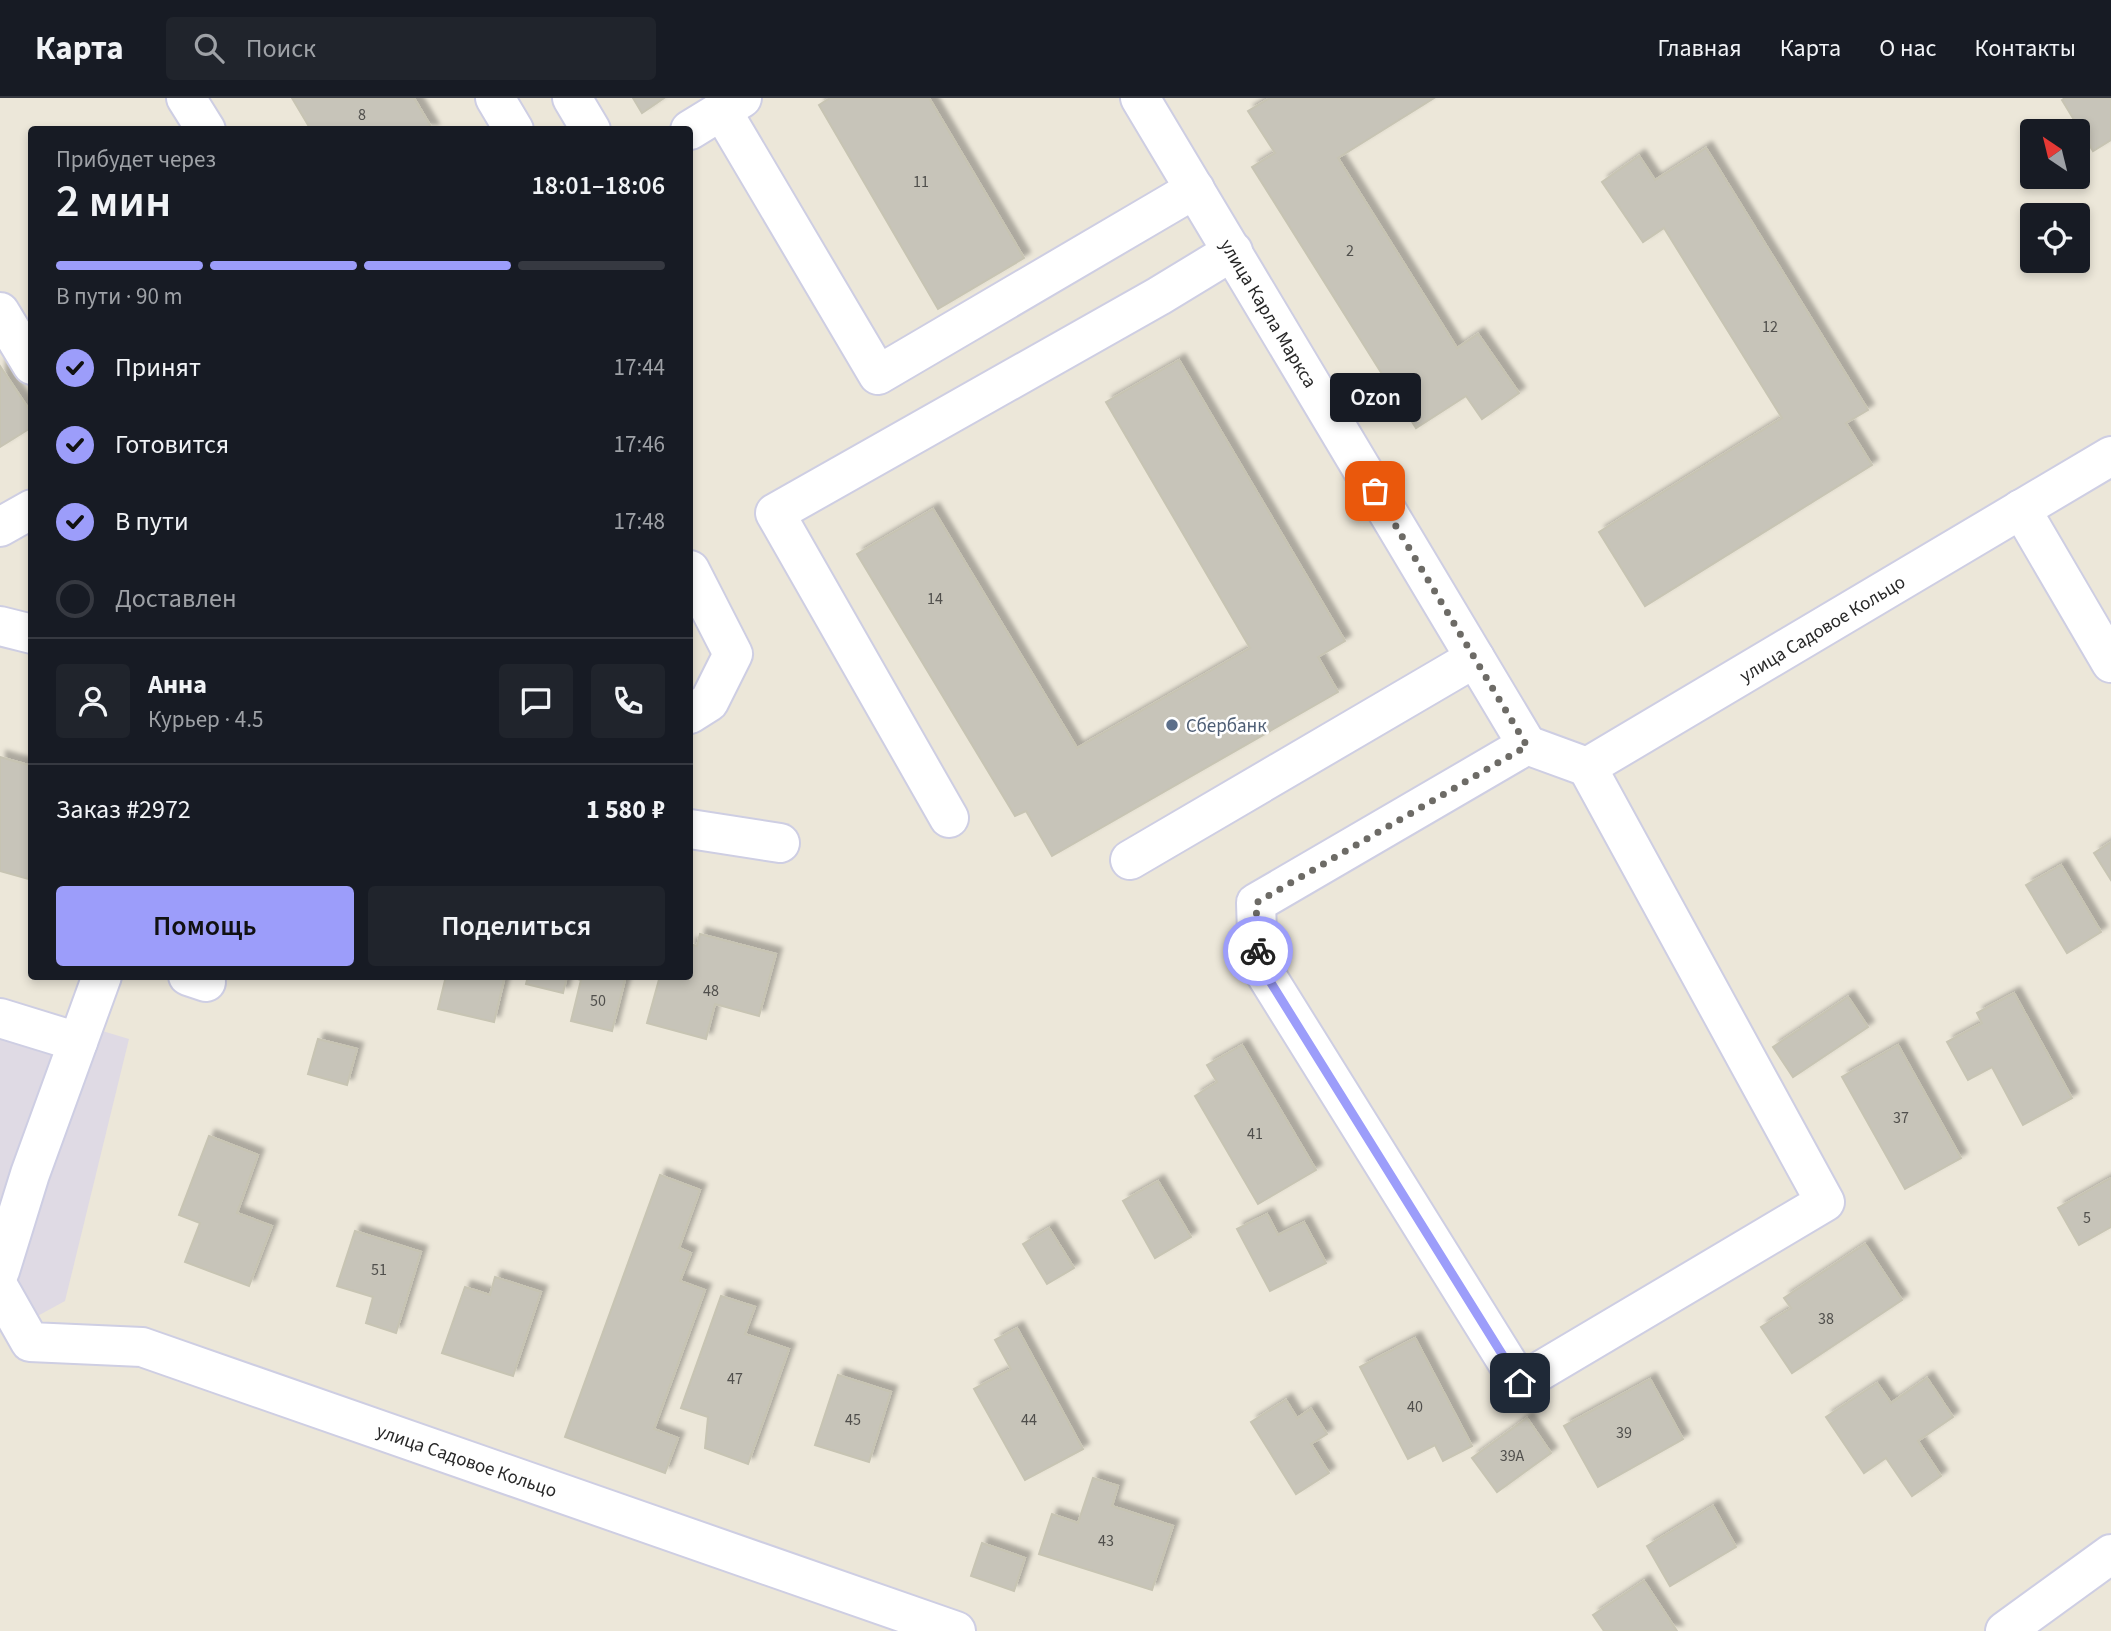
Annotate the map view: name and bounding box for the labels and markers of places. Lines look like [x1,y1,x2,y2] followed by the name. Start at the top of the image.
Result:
[1330,372,1420,421] callout: Ozon
[1345,461,1405,521] pin
[1186,713,1267,740] place label: Сбербанк
[1164,717,1180,733] marker: Сбербанк
[1490,1353,1550,1413] pin

